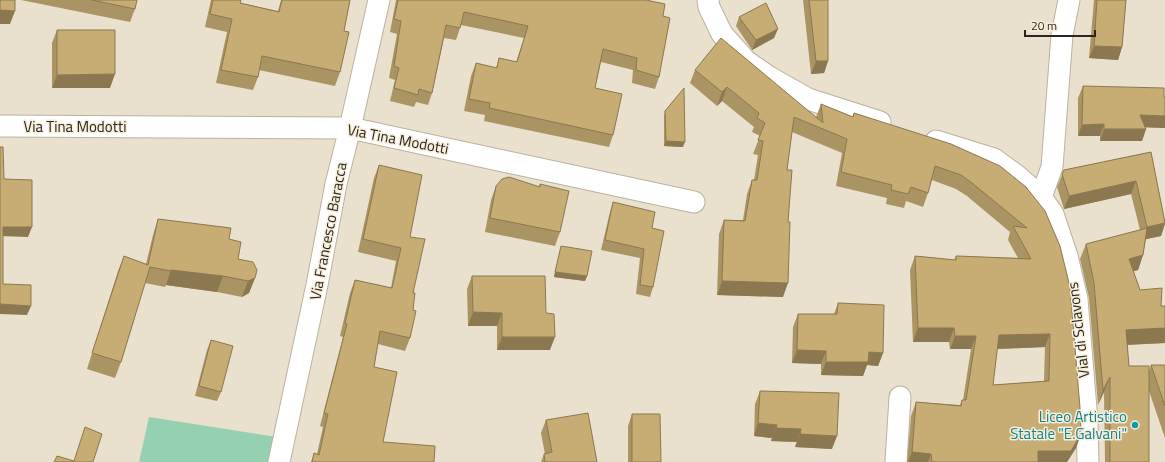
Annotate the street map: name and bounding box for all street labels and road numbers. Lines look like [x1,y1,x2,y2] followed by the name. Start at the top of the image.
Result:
[24,115,126,138] street label: Via Tina Modotti
[345,118,451,160] street label: Via Tina Modotti
[303,160,353,302] street label: Via Francesco Baracca
[1061,281,1095,379] street label: Vial di Sclavons

